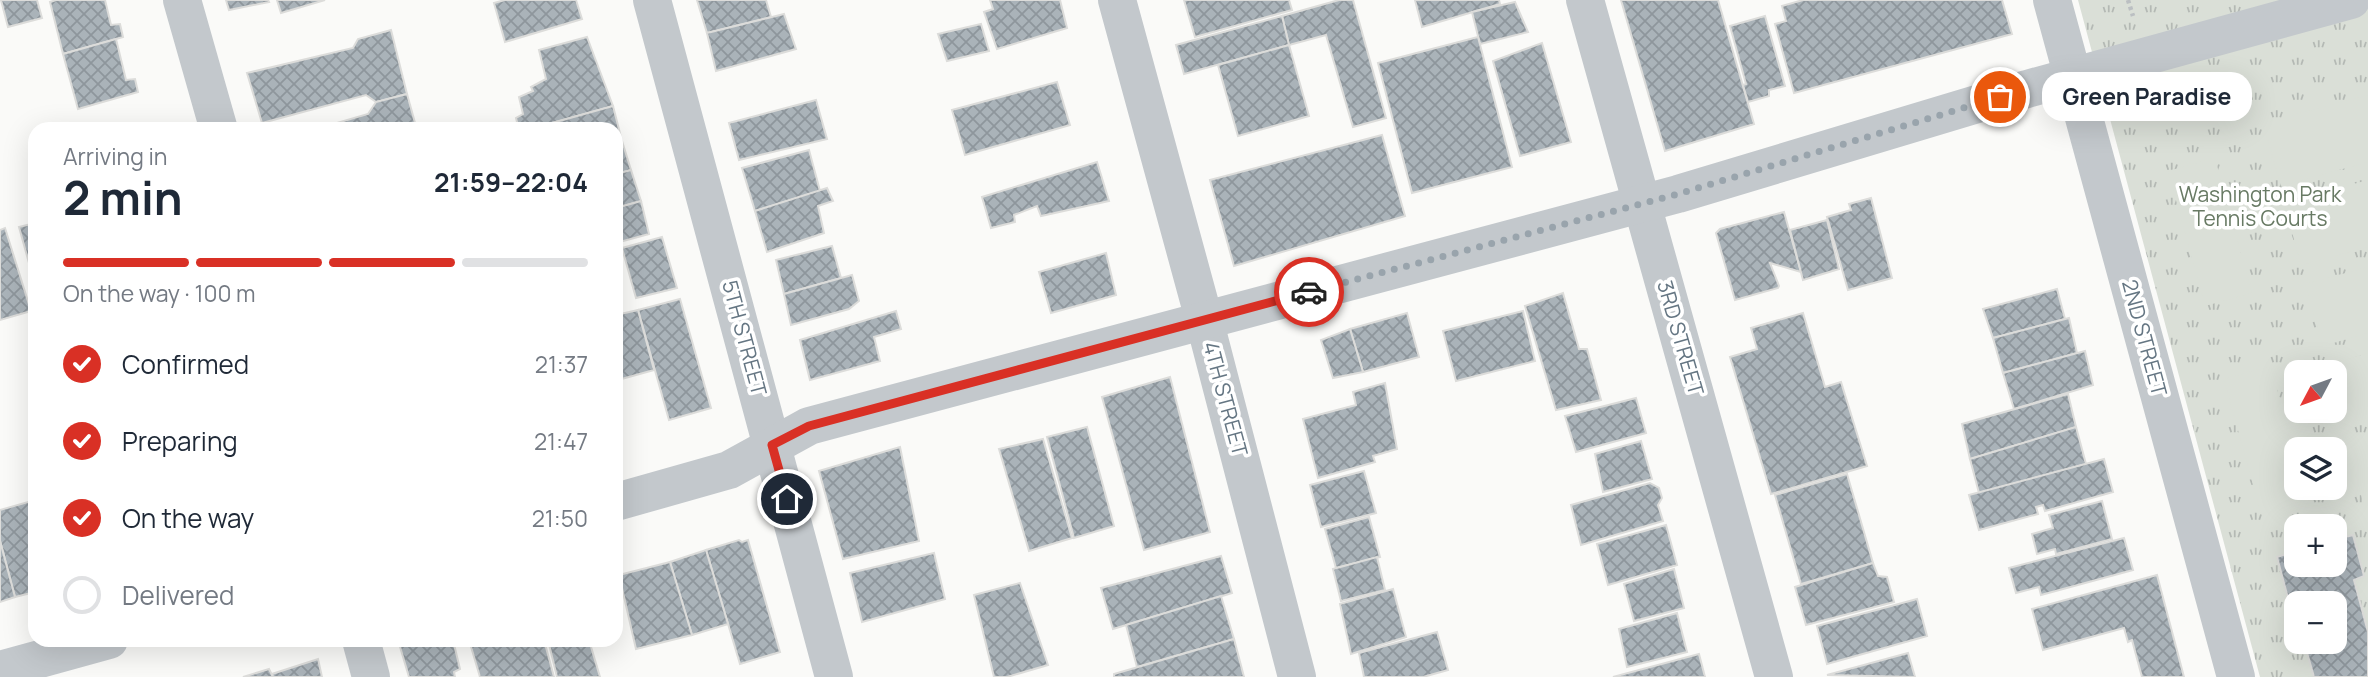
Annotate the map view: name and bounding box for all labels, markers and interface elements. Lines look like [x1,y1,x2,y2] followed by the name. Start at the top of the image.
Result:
[1970,67,2030,127] pin
[2042,72,2252,122] callout: Green Paradise
[1981,78,2019,116] icon: bag
[2063,80,2231,112] text: Green Paradise
[63,140,168,172] text: Arriving in
[434,164,588,200] text: 21:59–22:04
[63,166,183,229] text: 2 min
[2179,180,2342,232] park label: Washington Park Tennis Courts
[1274,257,1344,327] courier
[1290,273,1328,311] icon: car
[2116,276,2174,400] street label: 2ND STREET
[63,277,256,309] text: On the way · 100 m
[716,277,774,399] street label: 5TH STREET
[1651,277,1711,399] street label: 3RD STREET
[1197,338,1255,460] street label: 4TH STREET
[63,345,101,383] icon: check
[122,346,249,382] text: Confirmed
[535,348,588,380] text: 21:37
[2284,360,2347,424] north arrow
[2284,360,2347,654] map controls
[63,422,101,460] icon: check
[122,423,238,459] text: Preparing
[534,425,588,457] text: 21:47
[2284,437,2347,500] button: layers
[757,469,817,529] pin
[768,480,806,518] icon: home
[63,499,101,537] icon: check
[122,500,254,536] text: On the way
[532,502,588,534] text: 21:50
[2284,514,2347,577] button: +
[122,577,234,613] text: Delivered
[2284,591,2347,654] button: −

